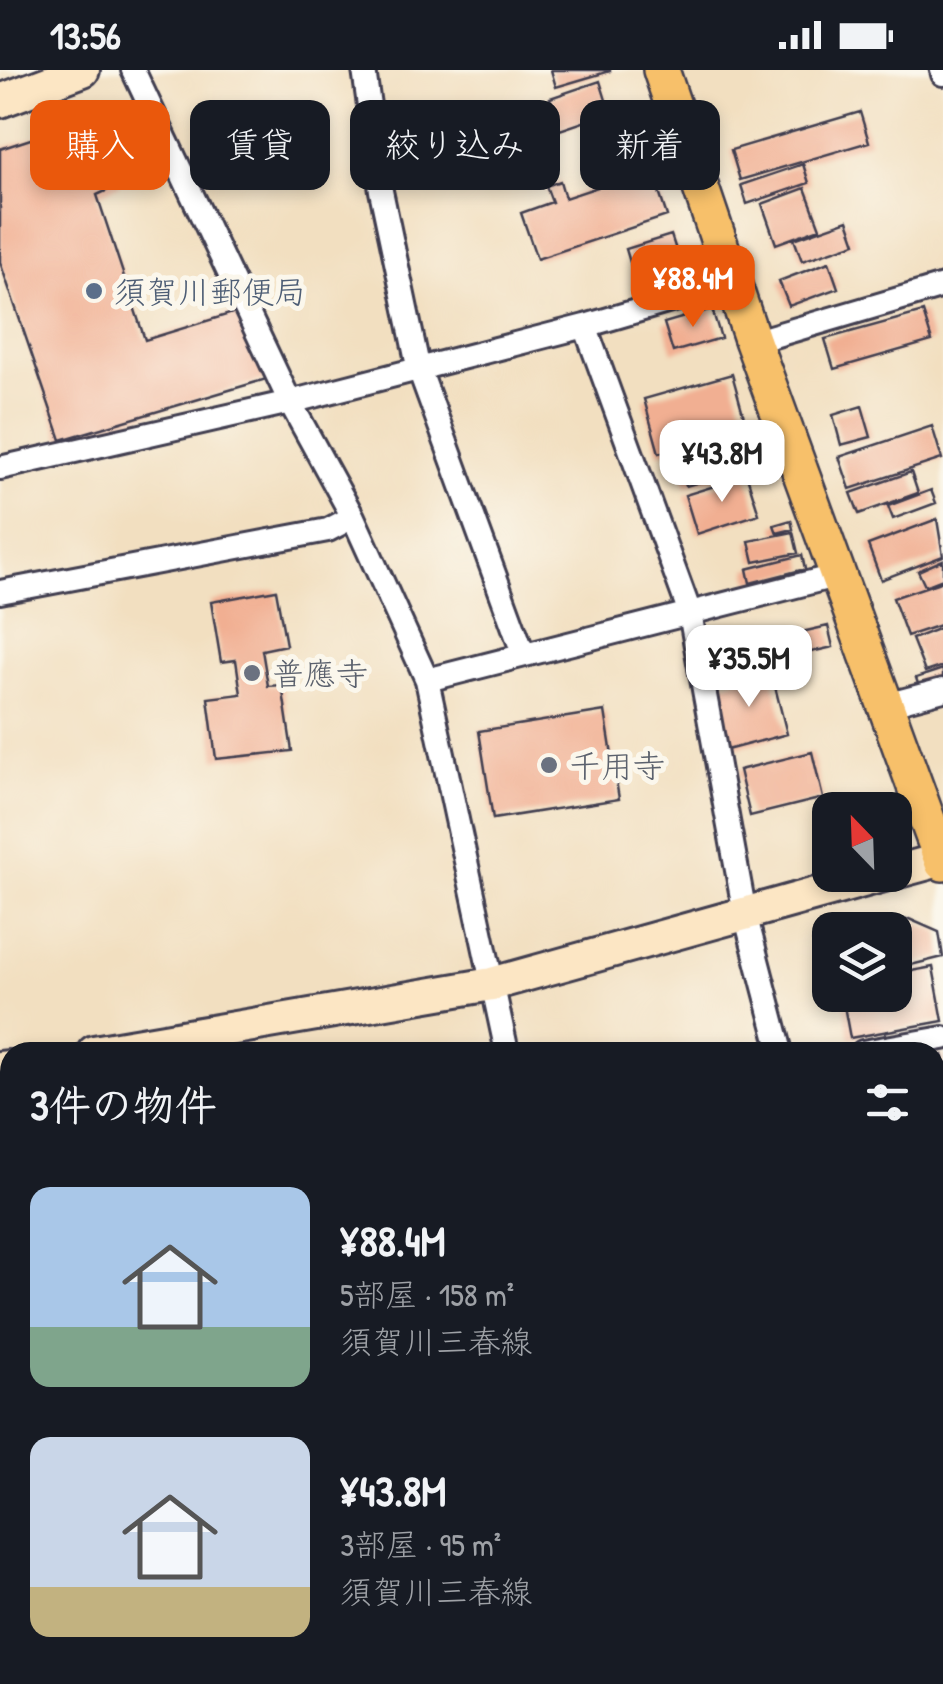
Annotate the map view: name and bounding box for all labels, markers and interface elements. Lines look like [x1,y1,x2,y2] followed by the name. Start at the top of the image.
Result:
[50,9,121,61] text: 13:56
[30,100,170,190] chip: 購入
[190,100,330,190] chip: 賃貸
[350,100,560,190] chip: 絞り込み
[580,100,720,190] chip: 新着
[612,245,774,330] pin: ¥88.4M
[653,256,733,299] text: ¥88.4M
[114,270,306,313] place label: 須賀川郵便局
[83,280,105,302] marker: 須賀川郵便局
[641,420,803,505] pin: ¥43.8M
[682,431,762,474] text: ¥43.8M
[668,625,830,710] pin: ¥35.5M
[708,636,790,679] text: ¥35.5M
[272,652,368,695] place label: 普應寺
[241,662,263,684] marker: 普應寺
[569,744,665,787] place label: 千用寺
[538,754,560,776] marker: 千用寺
[812,792,912,892] north arrow
[812,792,912,1012] map controls
[812,912,912,1012] button: layers
[860,1075,915,1130] icon: filters
[30,1076,217,1133] text: 3件の物件
[340,1212,446,1269] text: ¥88.4M
[110,1227,230,1347] icon: home
[340,1273,514,1316] text: 5部屋 · 158 m²
[340,1320,532,1363] text: 須賀川三春線
[340,1462,446,1519] text: ¥43.8M
[110,1477,230,1597] icon: home
[340,1523,501,1566] text: 3部屋 · 95 m²
[340,1570,532,1613] text: 須賀川三春線

